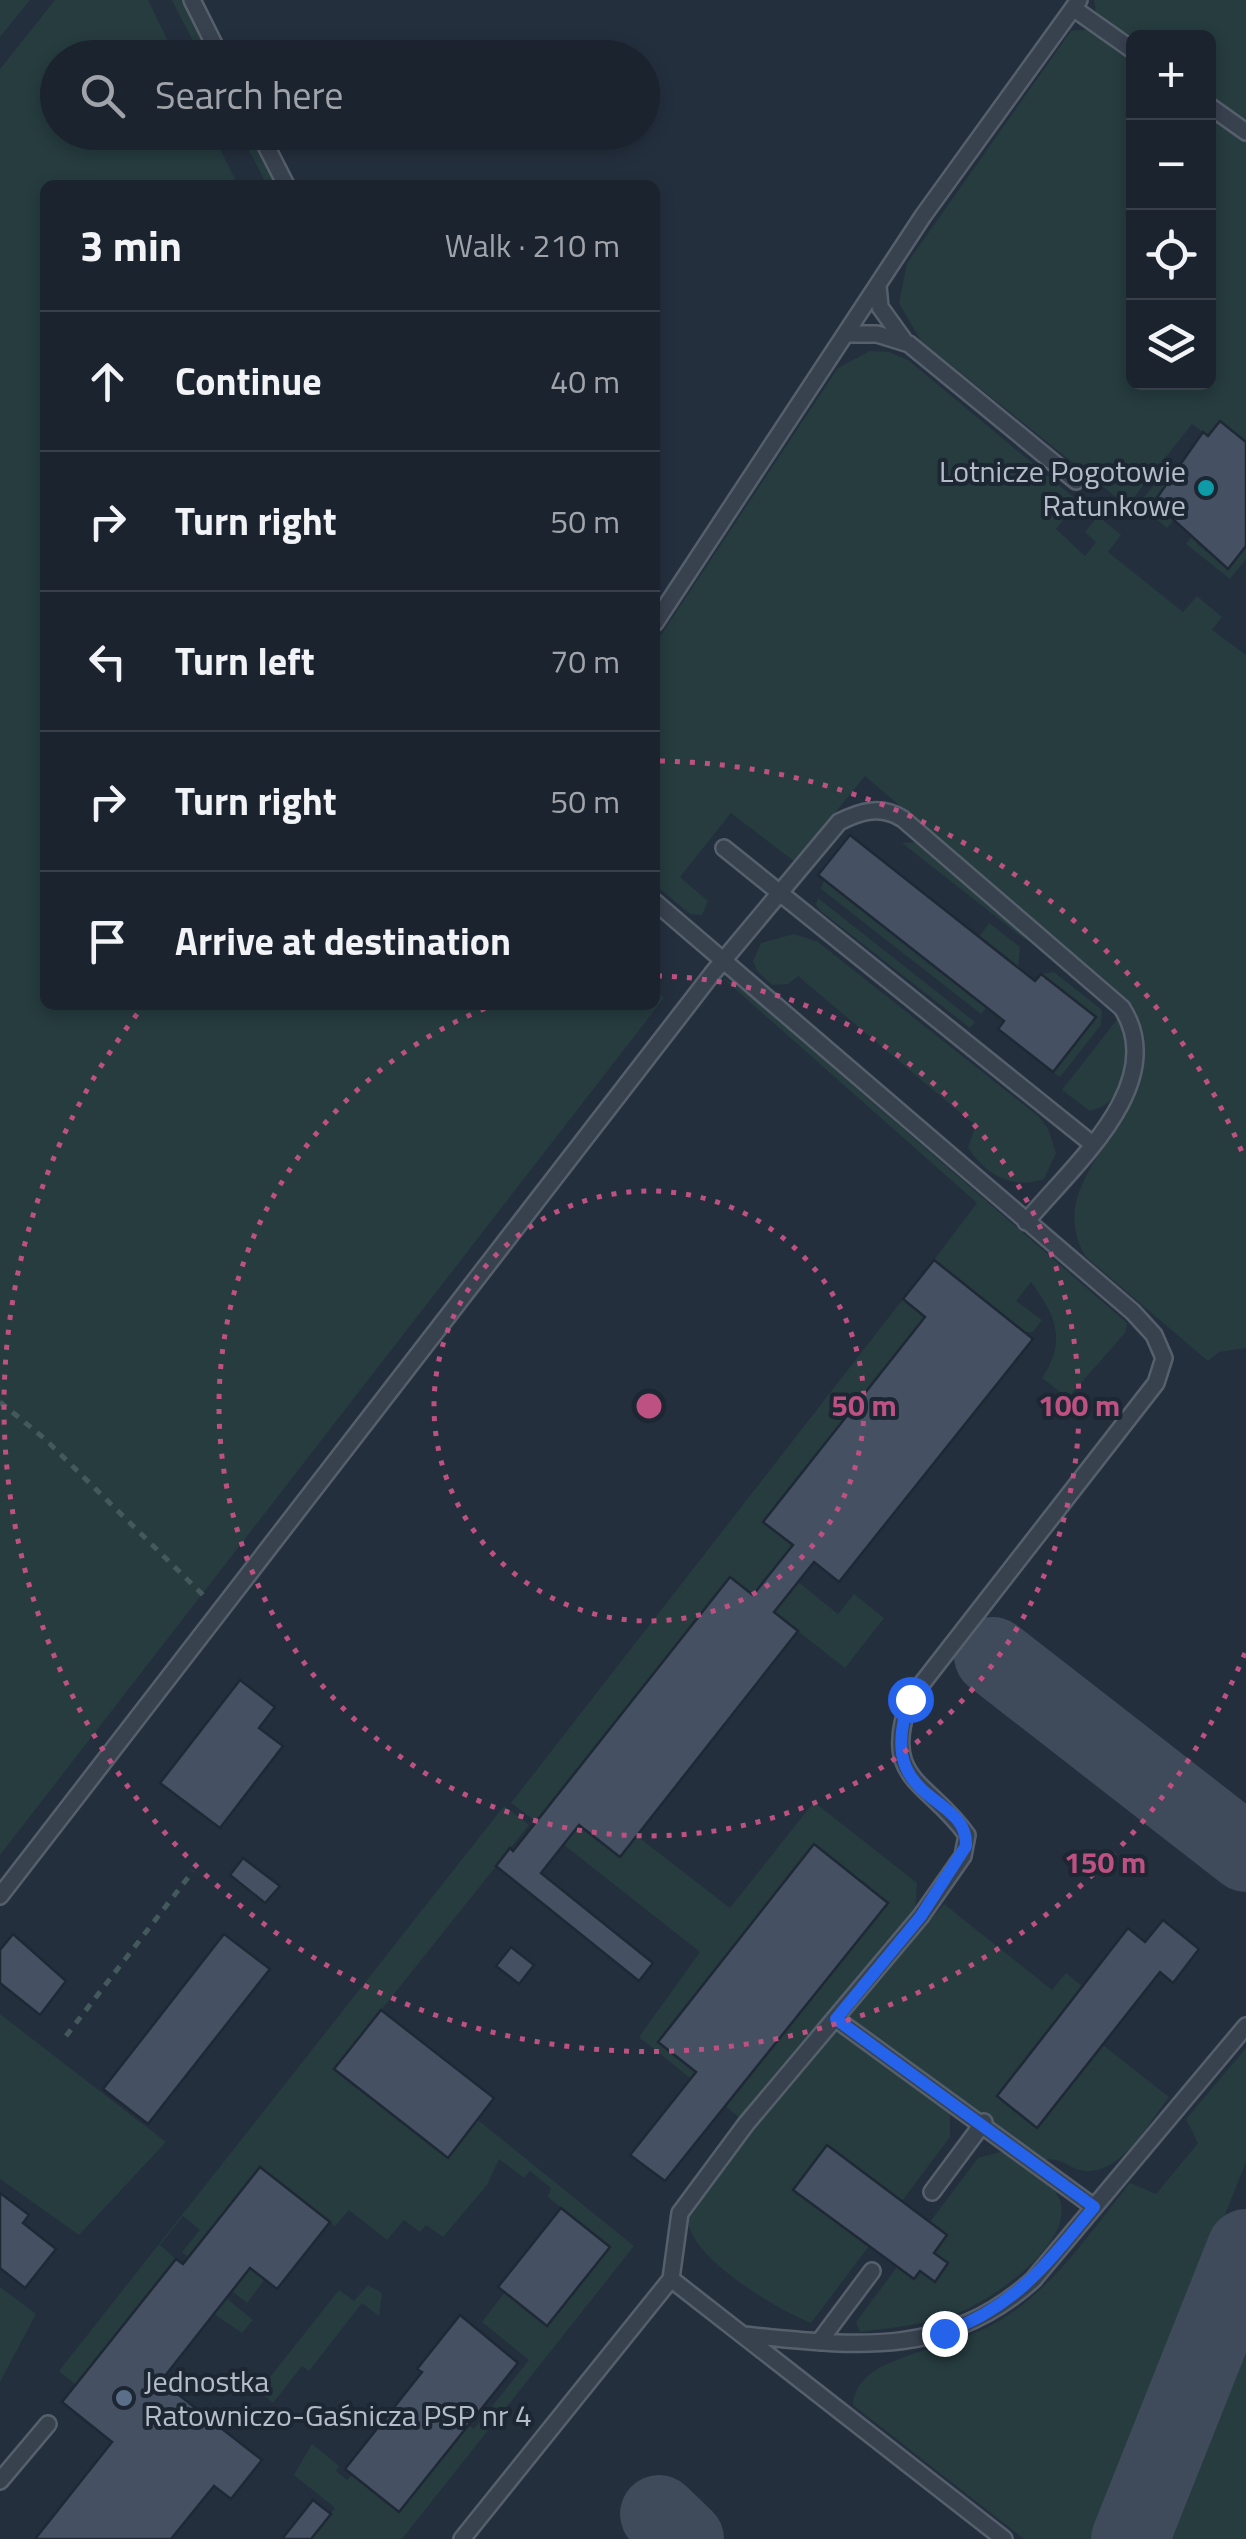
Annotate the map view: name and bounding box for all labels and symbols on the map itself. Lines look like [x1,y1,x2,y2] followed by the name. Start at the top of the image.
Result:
[939,448,1186,528] place label: Lotnicze Pogotowie Ratunkowe
[1195,477,1217,499] marker: Lotnicze Pogotowie Ratunkowe
[831,1382,897,1428] text: 50 m
[1038,1382,1120,1428] text: 100 m
[631,1388,667,1424] centre of rings
[888,1677,934,1723] route start
[1064,1839,1146,1885] text: 150 m
[922,2311,968,2357] route end
[144,2358,532,2438] place label: Jednostka Ratowniczo-Gaśnicza PSP nr 4
[113,2387,135,2409] marker: Jednostka Ratowniczo-Gaśnicza PSP nr 4

